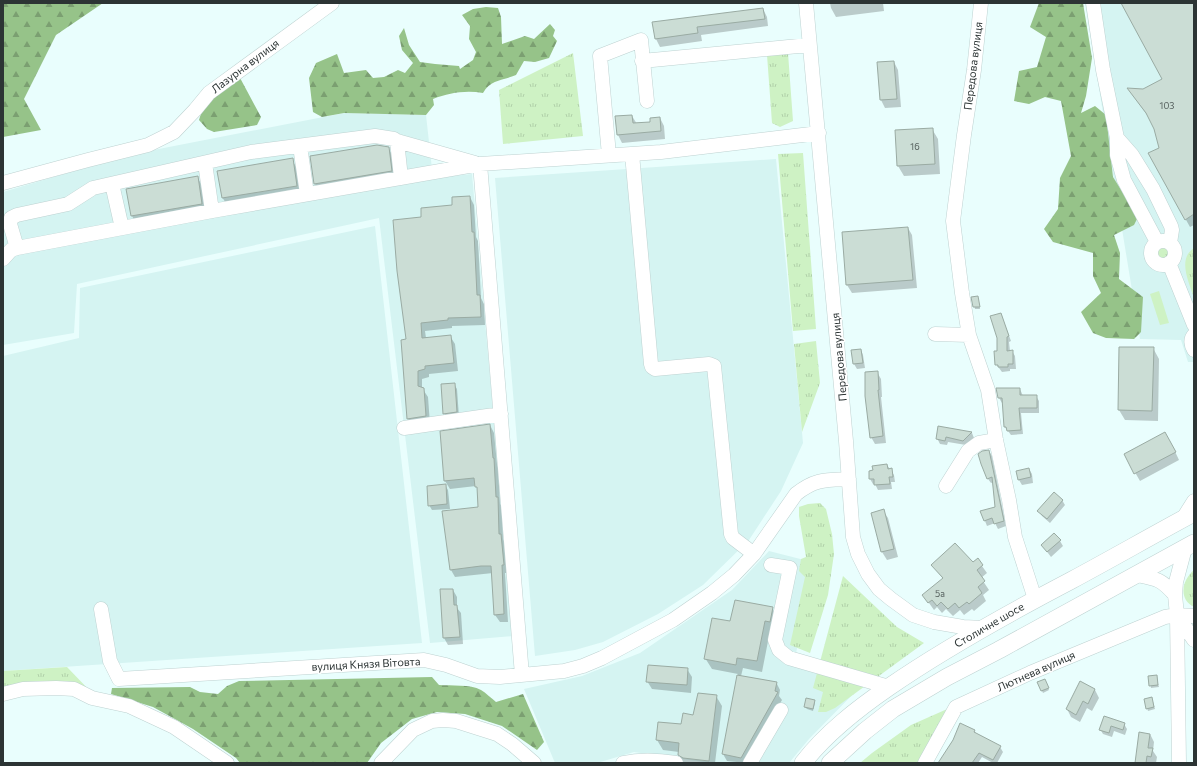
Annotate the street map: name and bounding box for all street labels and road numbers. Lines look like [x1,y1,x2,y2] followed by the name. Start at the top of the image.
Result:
[961,21,984,111] street label: Передова вулиця
[208,36,281,95] street label: Лазурна вулиця
[828,312,849,402] street label: Передова вулиця
[951,599,1026,650] street label: Столичне шосе
[995,648,1077,694] street label: Лютнева вулиця
[311,654,421,673] street label: вулиця Князя Вітовта

